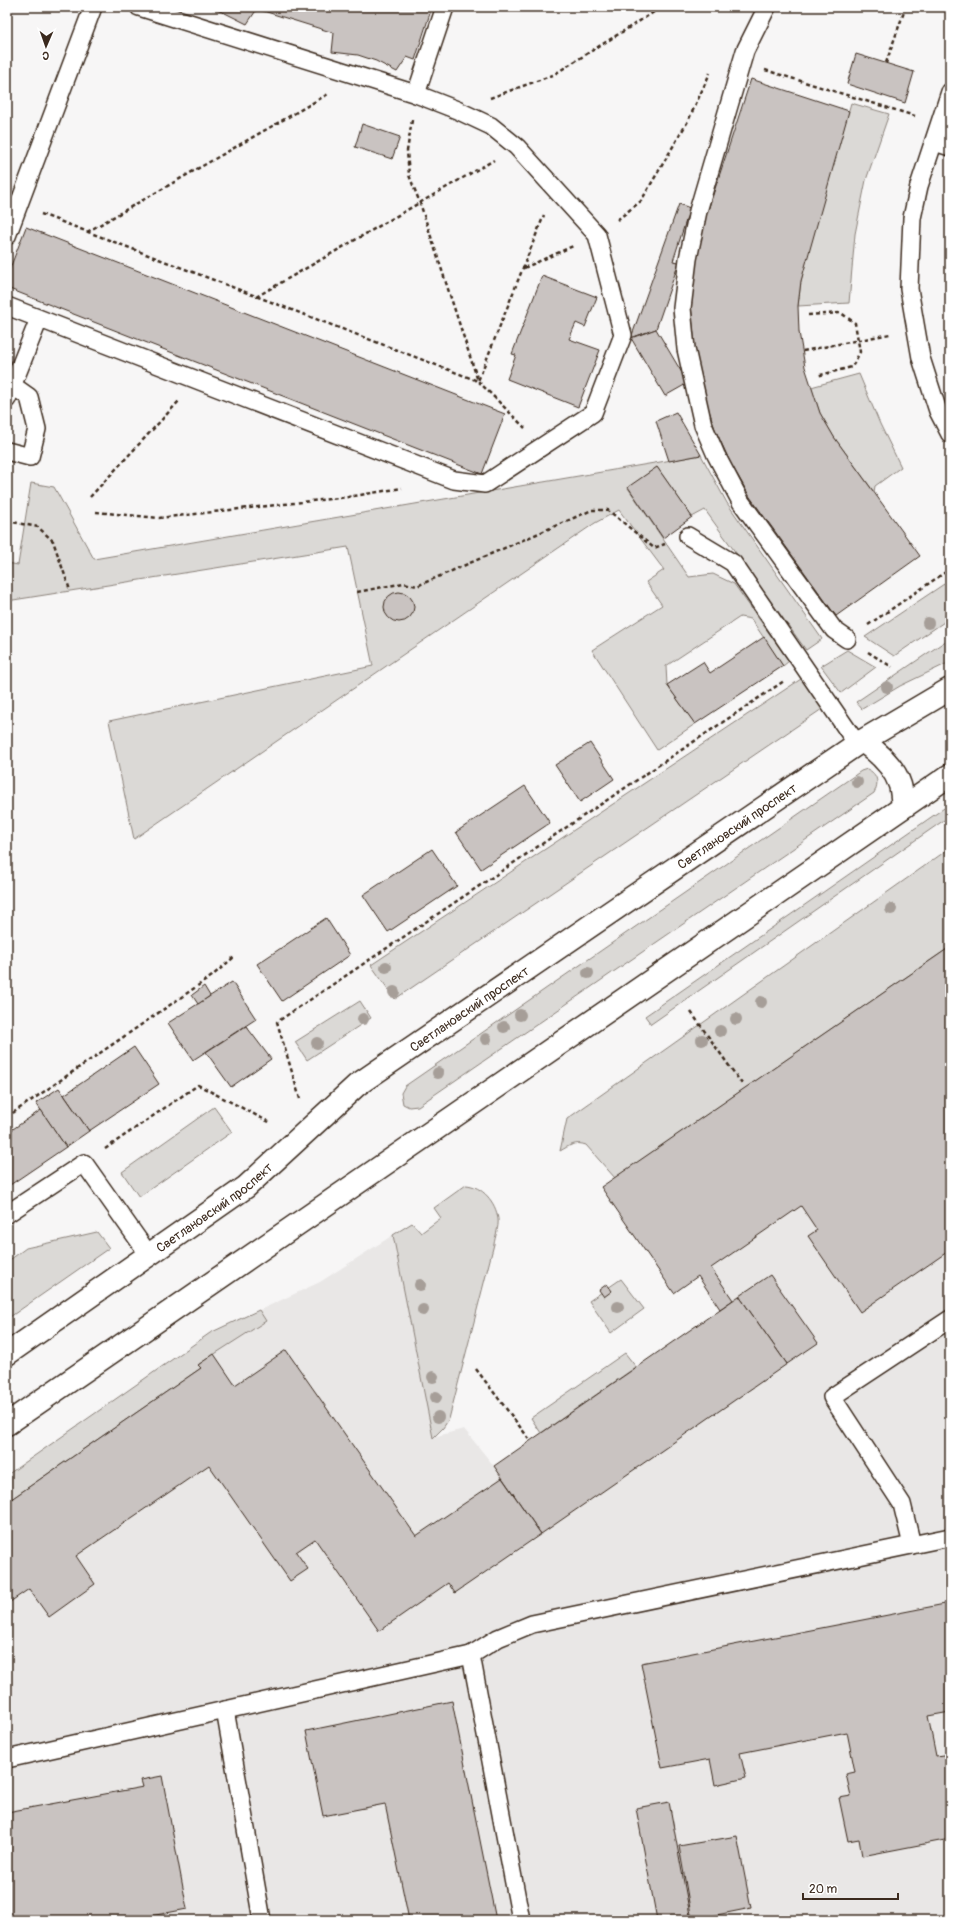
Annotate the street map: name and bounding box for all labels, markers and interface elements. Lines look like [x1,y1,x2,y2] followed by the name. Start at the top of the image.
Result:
[26,26,66,66] north arrow
[42,49,49,62] text: С
[675,780,800,873] street label: Светлановский проспект
[407,963,533,1056] street label: Светлановский проспект
[153,1159,277,1256] street label: Светлановский проспект
[803,1875,898,1901] scale bar
[809,1882,838,1897] text: 20 m

